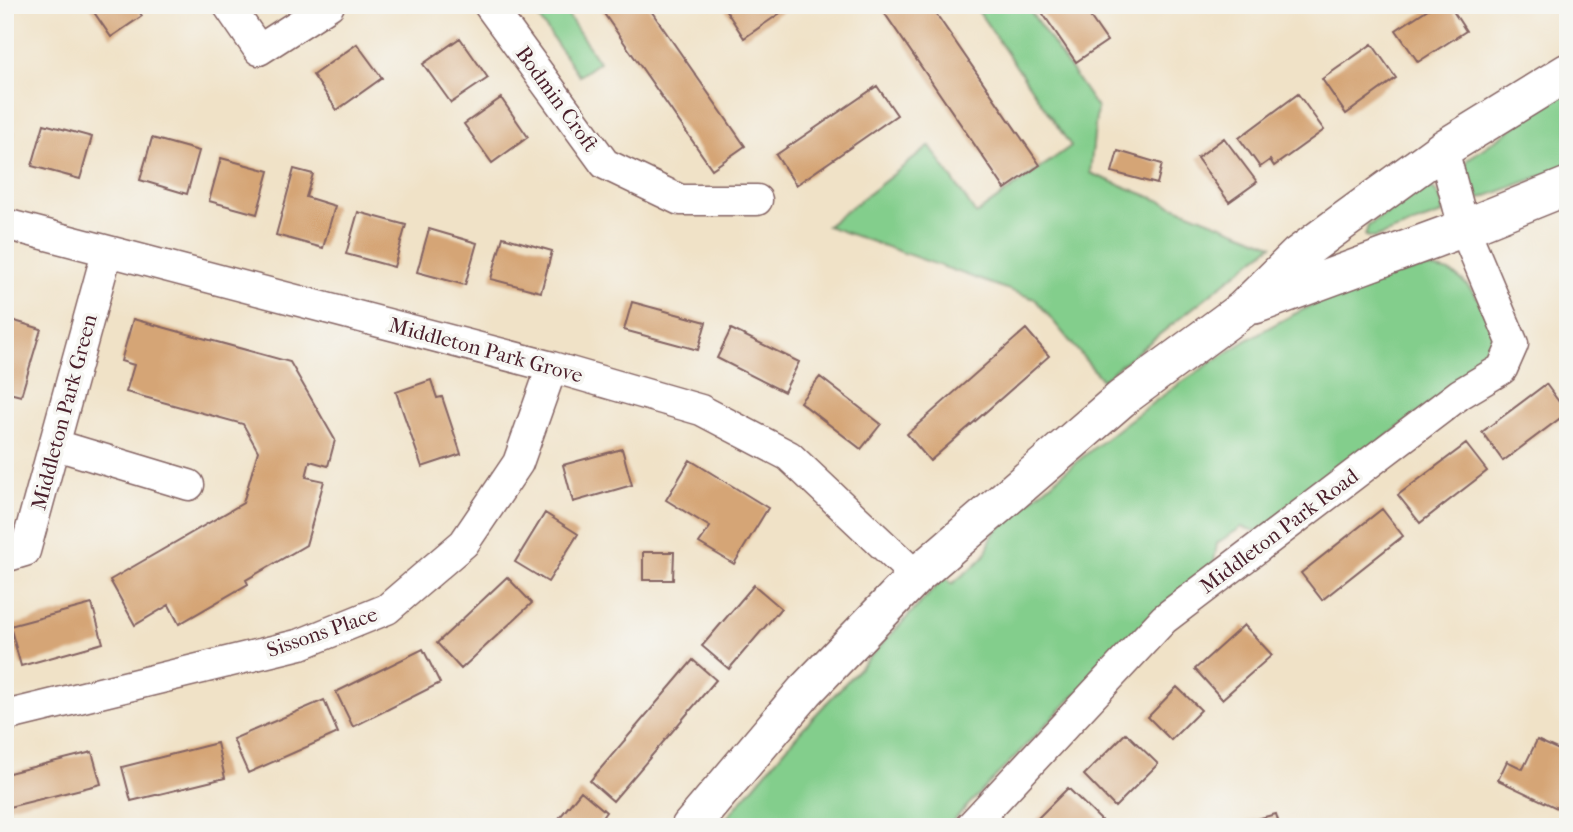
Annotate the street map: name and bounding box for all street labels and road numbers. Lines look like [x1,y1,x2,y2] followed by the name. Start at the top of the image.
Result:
[511,42,603,157] street label: Bodmin Croft
[26,311,102,513] street label: Middleton Park Green
[387,313,585,387] street label: Middleton Park Grove
[1195,463,1363,598] street label: Middleton Park Road
[264,602,380,662] street label: Sissons Place

